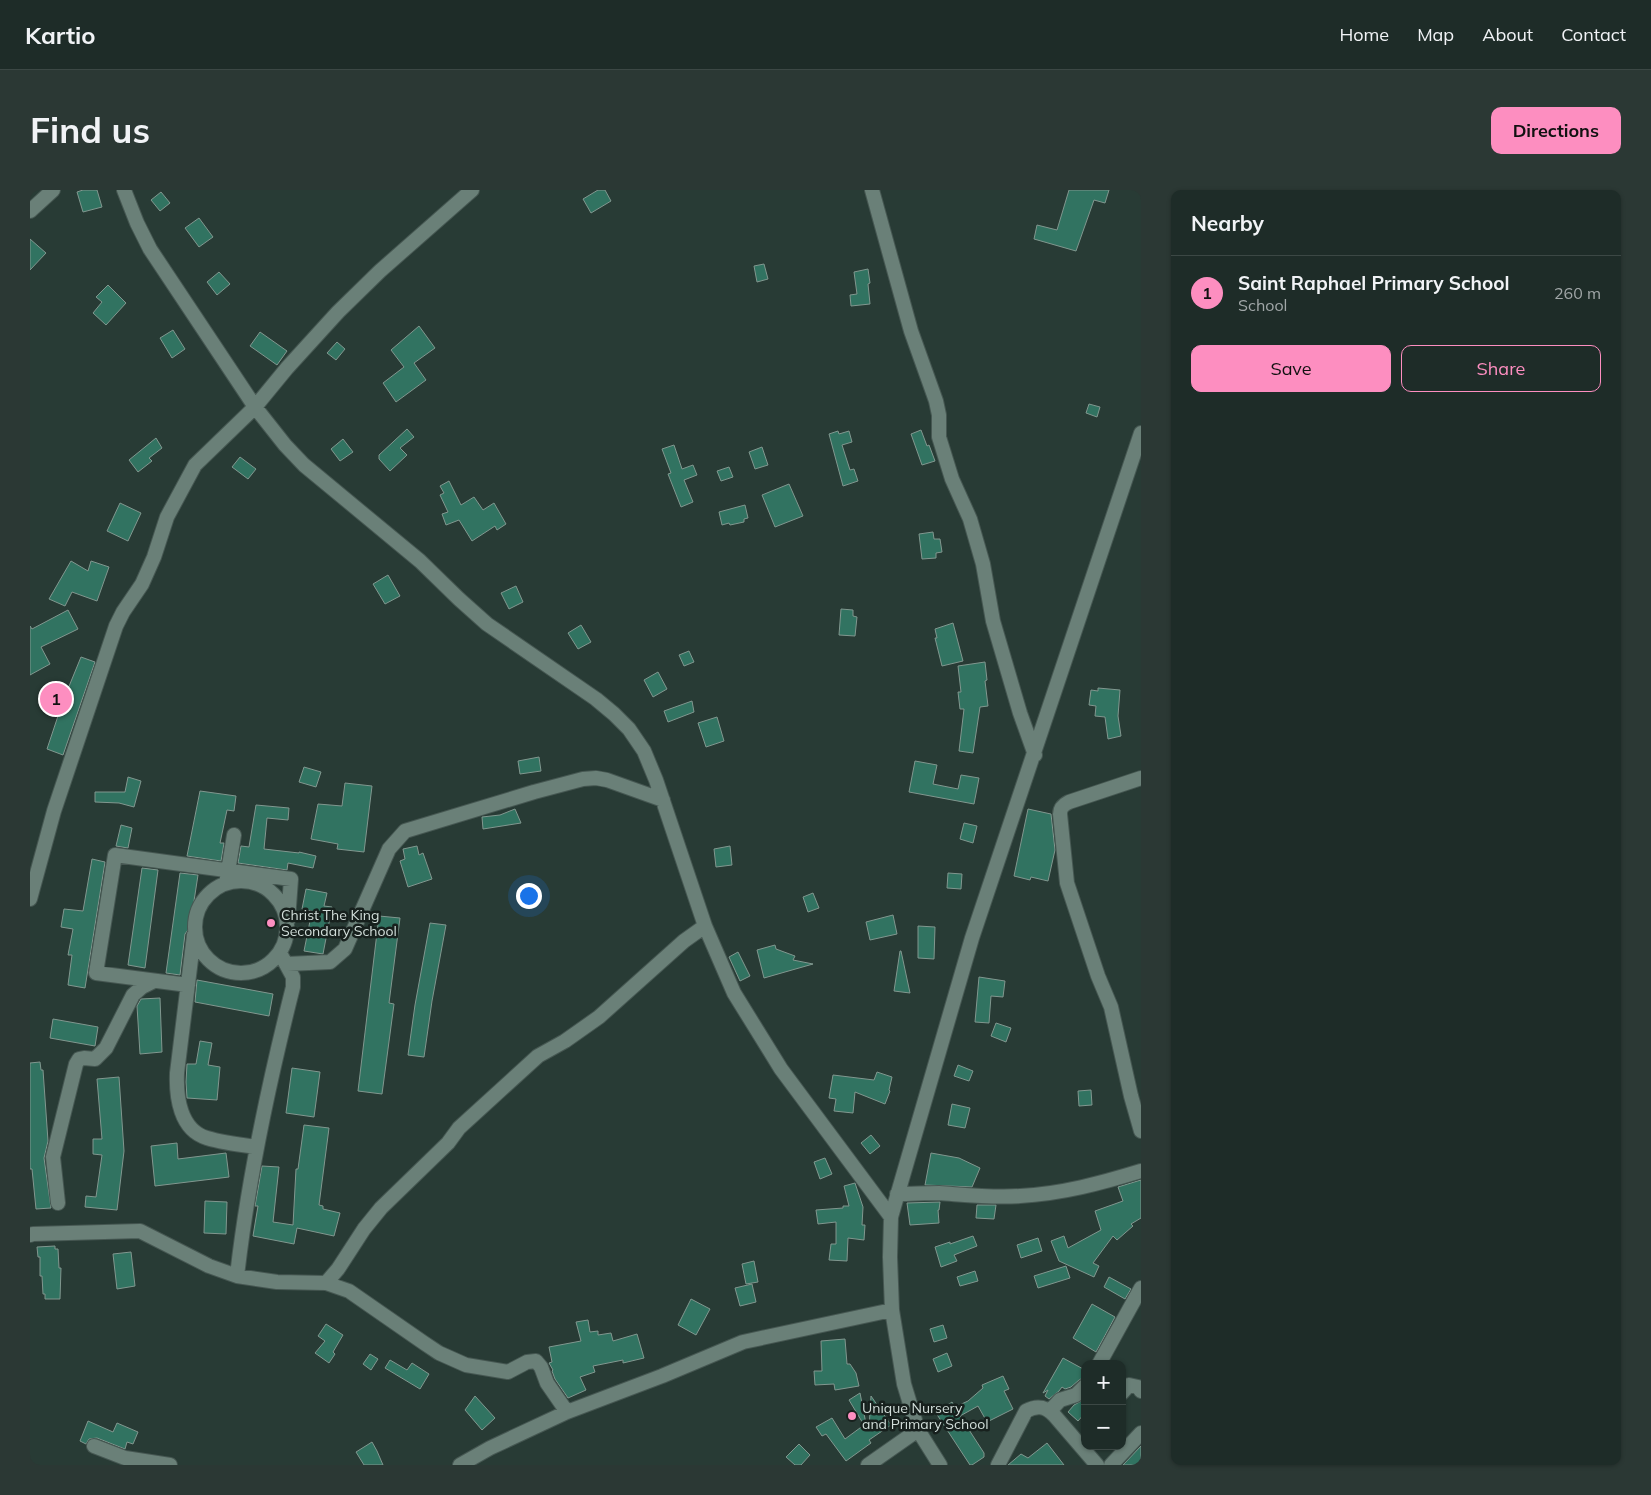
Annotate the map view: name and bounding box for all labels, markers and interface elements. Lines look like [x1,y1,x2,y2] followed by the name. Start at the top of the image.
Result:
[25,20,96,50] text: Kartio
[1339,23,1389,46] text: Home
[1417,23,1454,46] text: Map
[1482,23,1533,46] text: About
[1561,23,1626,46] text: Contact
[1491,107,1621,154] button: Directions
[30,108,150,152] text: Find us
[1191,210,1264,236] text: Nearby
[1238,271,1510,295] text: Saint Raphael Primary School
[1202,283,1212,303] text: 1
[1554,283,1601,303] text: 260 m
[1238,295,1287,315] text: School
[1191,345,1391,392] button: Save
[1401,345,1601,392] button: Share
[40,680,72,718] pin: 1
[516,883,542,909] your location
[281,906,397,940] place label: Christ The King Secondary School
[265,917,277,929] marker: Christ The King Secondary School
[1081,1360,1126,1450] map controls
[1081,1360,1126,1405] button: +
[862,1399,989,1433] place label: Unique Nursery and Primary School
[1081,1405,1126,1450] button: −
[846,1410,858,1422] marker: Unique Nursery and Primary School

